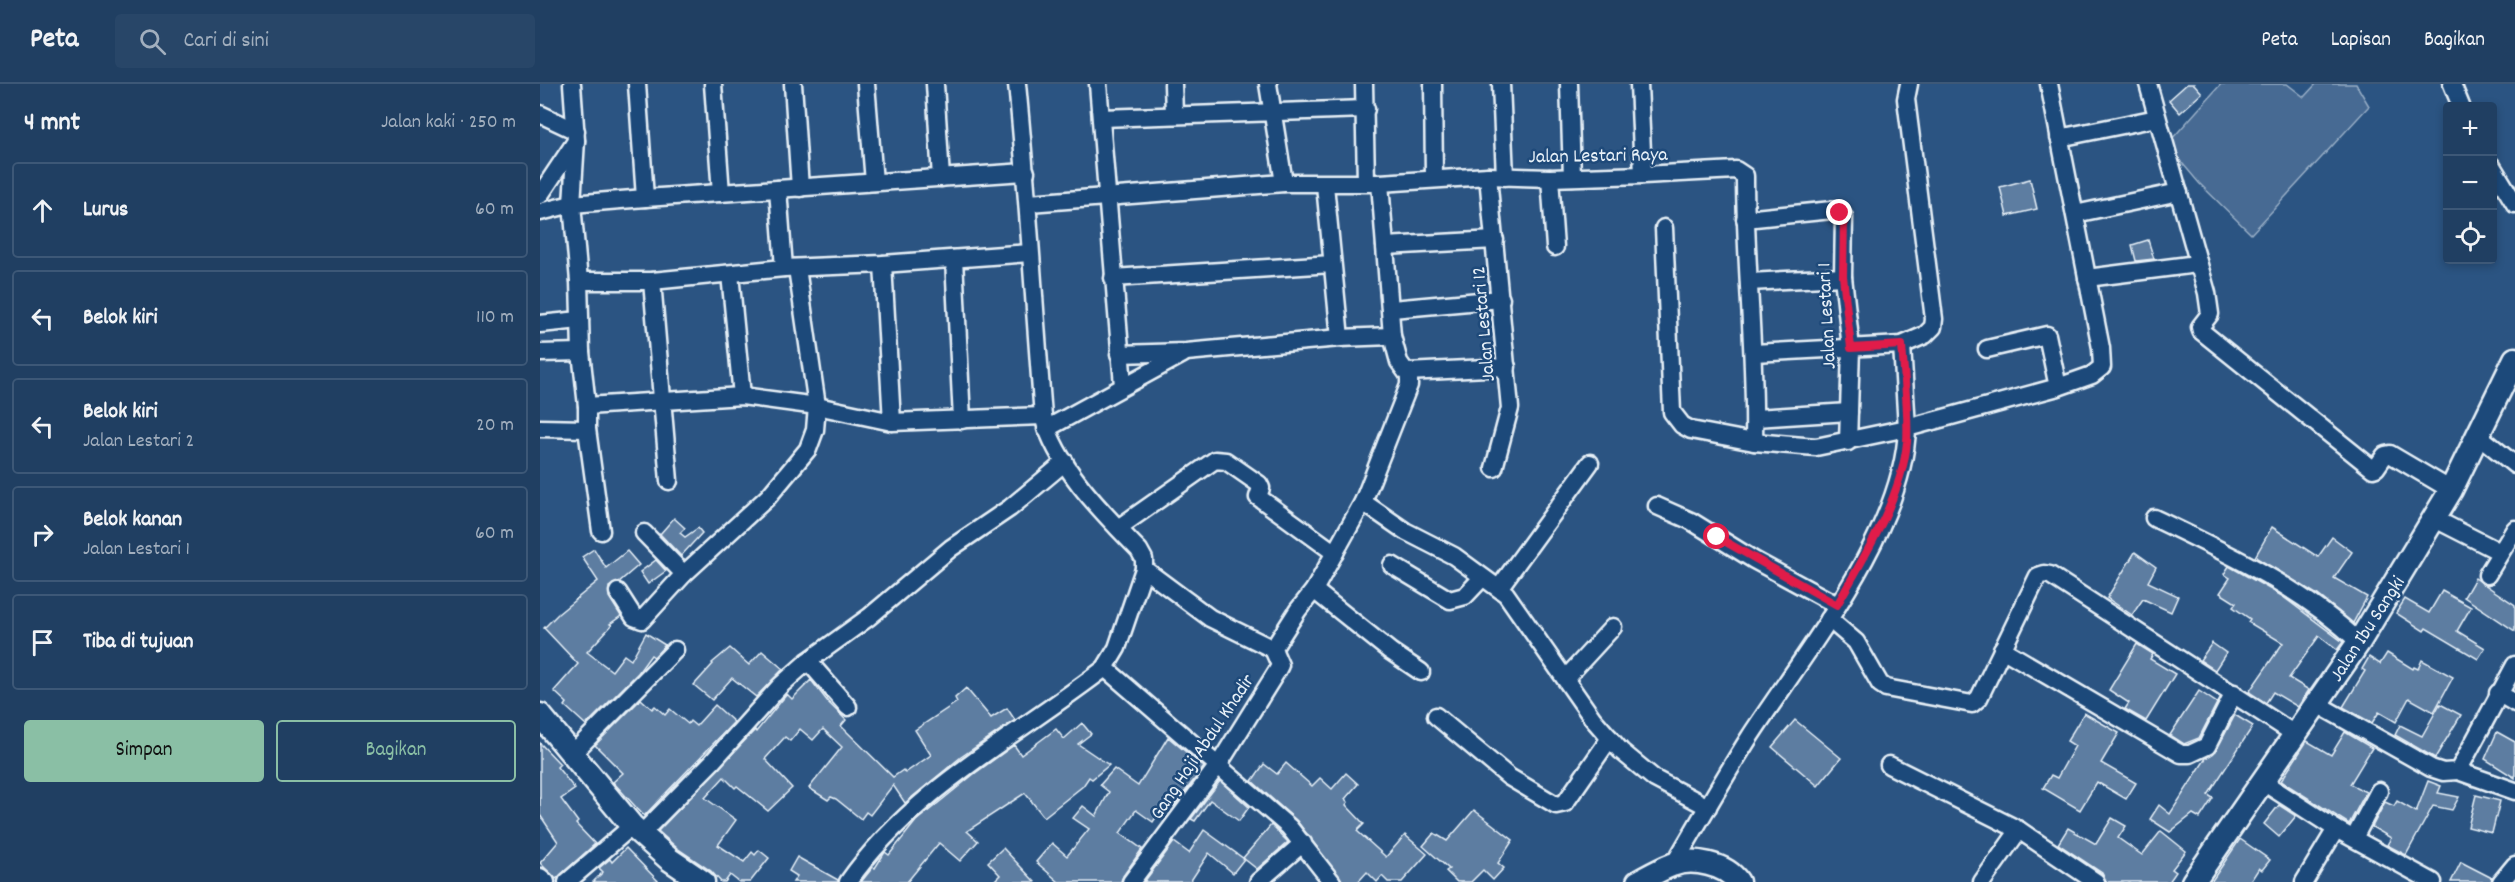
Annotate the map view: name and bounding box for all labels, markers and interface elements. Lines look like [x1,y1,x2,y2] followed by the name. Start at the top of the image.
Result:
[115,14,535,68] search box
[30,21,79,61] text: Peta
[136,25,169,58] icon: search
[184,26,269,57] text: Cari di sini
[2261,26,2298,56] text: Peta
[2331,26,2391,56] text: Lapisan
[2424,26,2485,56] text: Bagikan
[2443,102,2497,264] map controls
[2443,102,2497,156] button: +
[24,105,80,142] text: 4 mnt
[381,109,516,137] text: Jalan kaki · 250 m
[1528,142,1668,172] street label: Jalan Lestari Raya
[2443,156,2497,210] button: −
[26,194,59,227] icon: ahead
[83,195,128,226] text: Lurus
[475,196,514,224] text: 60 m
[1826,199,1852,225] route end
[2443,210,2497,264] button: locate
[1811,262,1845,370] street label: Jalan Lestari 1
[1466,265,1504,383] street label: Jalan Lestari 12
[26,302,59,335] icon: left
[83,303,157,334] text: Belok kiri
[476,304,514,332] text: 110 m
[83,397,157,428] text: Belok kiri
[26,410,59,443] icon: left
[476,412,514,440] text: 20 m
[83,428,194,456] text: Jalan Lestari 2
[83,505,182,536] text: Belok kanan
[26,518,59,551] icon: right
[475,520,514,548] text: 60 m
[1703,523,1729,549] route start
[83,536,190,564] text: Jalan Lestari 1
[2324,571,2413,688] street label: Jalan Ibu Sangki
[26,626,59,659] icon: arrive
[83,627,193,658] text: Tiba di tujuan
[1144,669,1263,826] street label: Gang Haji Abdul Khadir
[24,720,264,782] button: Simpan
[276,720,516,782] button: Bagikan

